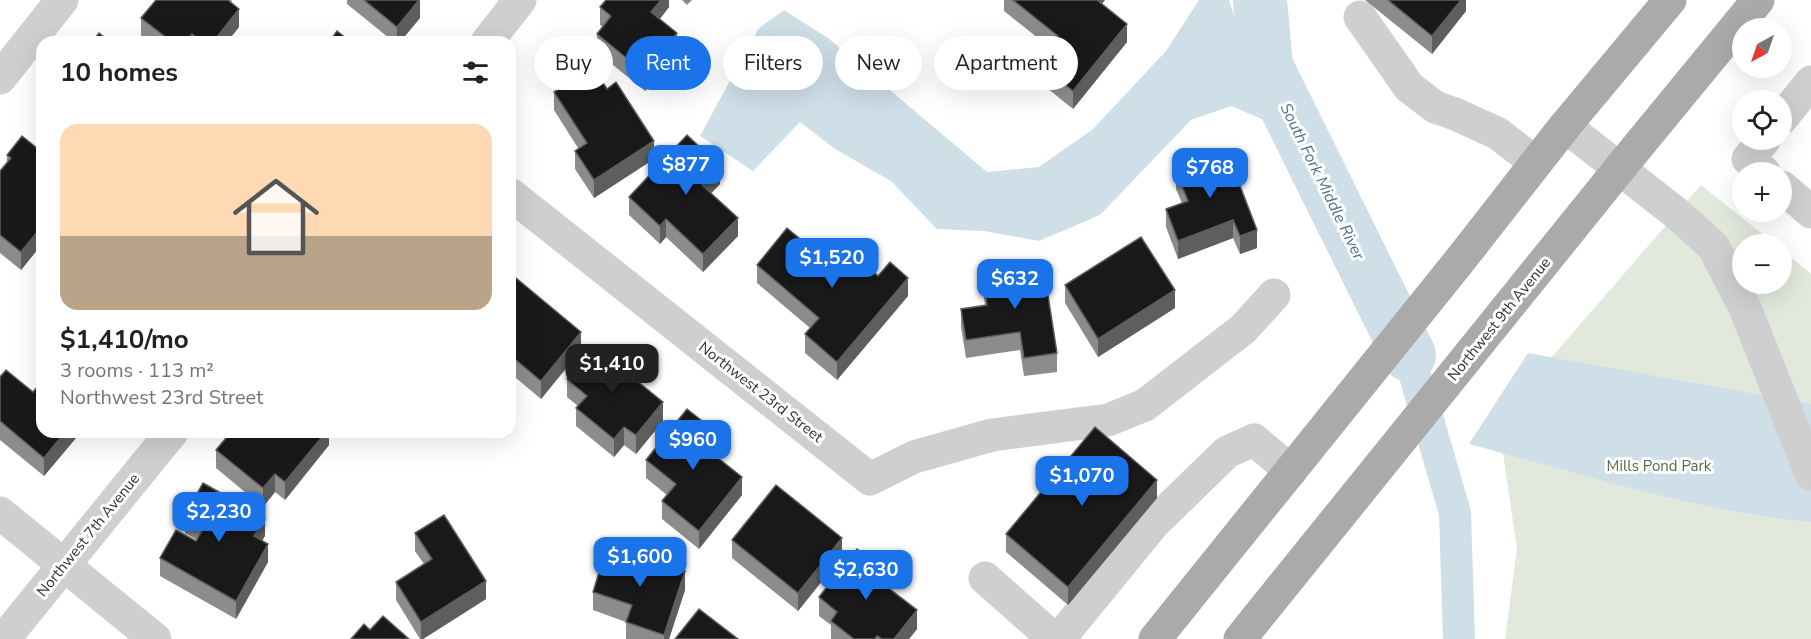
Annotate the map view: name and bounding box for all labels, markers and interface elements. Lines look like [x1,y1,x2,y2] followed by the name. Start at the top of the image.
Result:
[1732,18,1792,78] north arrow
[1732,18,1792,294] map controls
[534,36,613,90] chip: Buy
[625,36,711,90] chip: Rent
[723,36,823,90] chip: Filters
[835,36,922,90] chip: New
[934,36,1078,90] chip: Apartment
[60,55,178,90] text: 10 homes
[459,56,492,89] icon: filters
[1732,90,1792,150] button: locate
[1275,99,1370,265] water label: South Fork Middle River
[650,145,722,196] pin: $877
[1174,148,1246,199] pin: $768
[662,151,710,178] text: $877
[1186,154,1234,181] text: $768
[1732,162,1792,222] button: +
[222,163,330,271] icon: home
[1732,234,1792,294] button: −
[783,238,881,289] pin: $1,520
[800,244,864,271] text: $1,520
[1443,253,1555,385] street label: Northwest 9th Avenue
[979,259,1051,310] pin: $632
[991,265,1039,292] text: $632
[60,322,189,357] text: $1,410/mo
[695,337,828,447] street label: Northwest 23rd Street
[563,344,661,395] pin: $1,410
[580,350,644,377] text: $1,410
[60,357,214,384] text: 3 rooms · 113 m²
[60,384,263,411] text: Northwest 23rd Street
[657,420,729,471] pin: $960
[669,426,717,453] text: $960
[1033,456,1131,507] pin: $1,070
[1607,456,1712,476] park label: Mills Pond Park
[1050,462,1114,489] text: $1,070
[32,469,144,601] street label: Northwest 7th Avenue
[170,492,268,543] pin: $2,230
[187,498,251,525] text: $2,230
[591,537,689,588] pin: $1,600
[608,543,672,570] text: $1,600
[817,550,915,601] pin: $2,630
[834,556,898,583] text: $2,630

